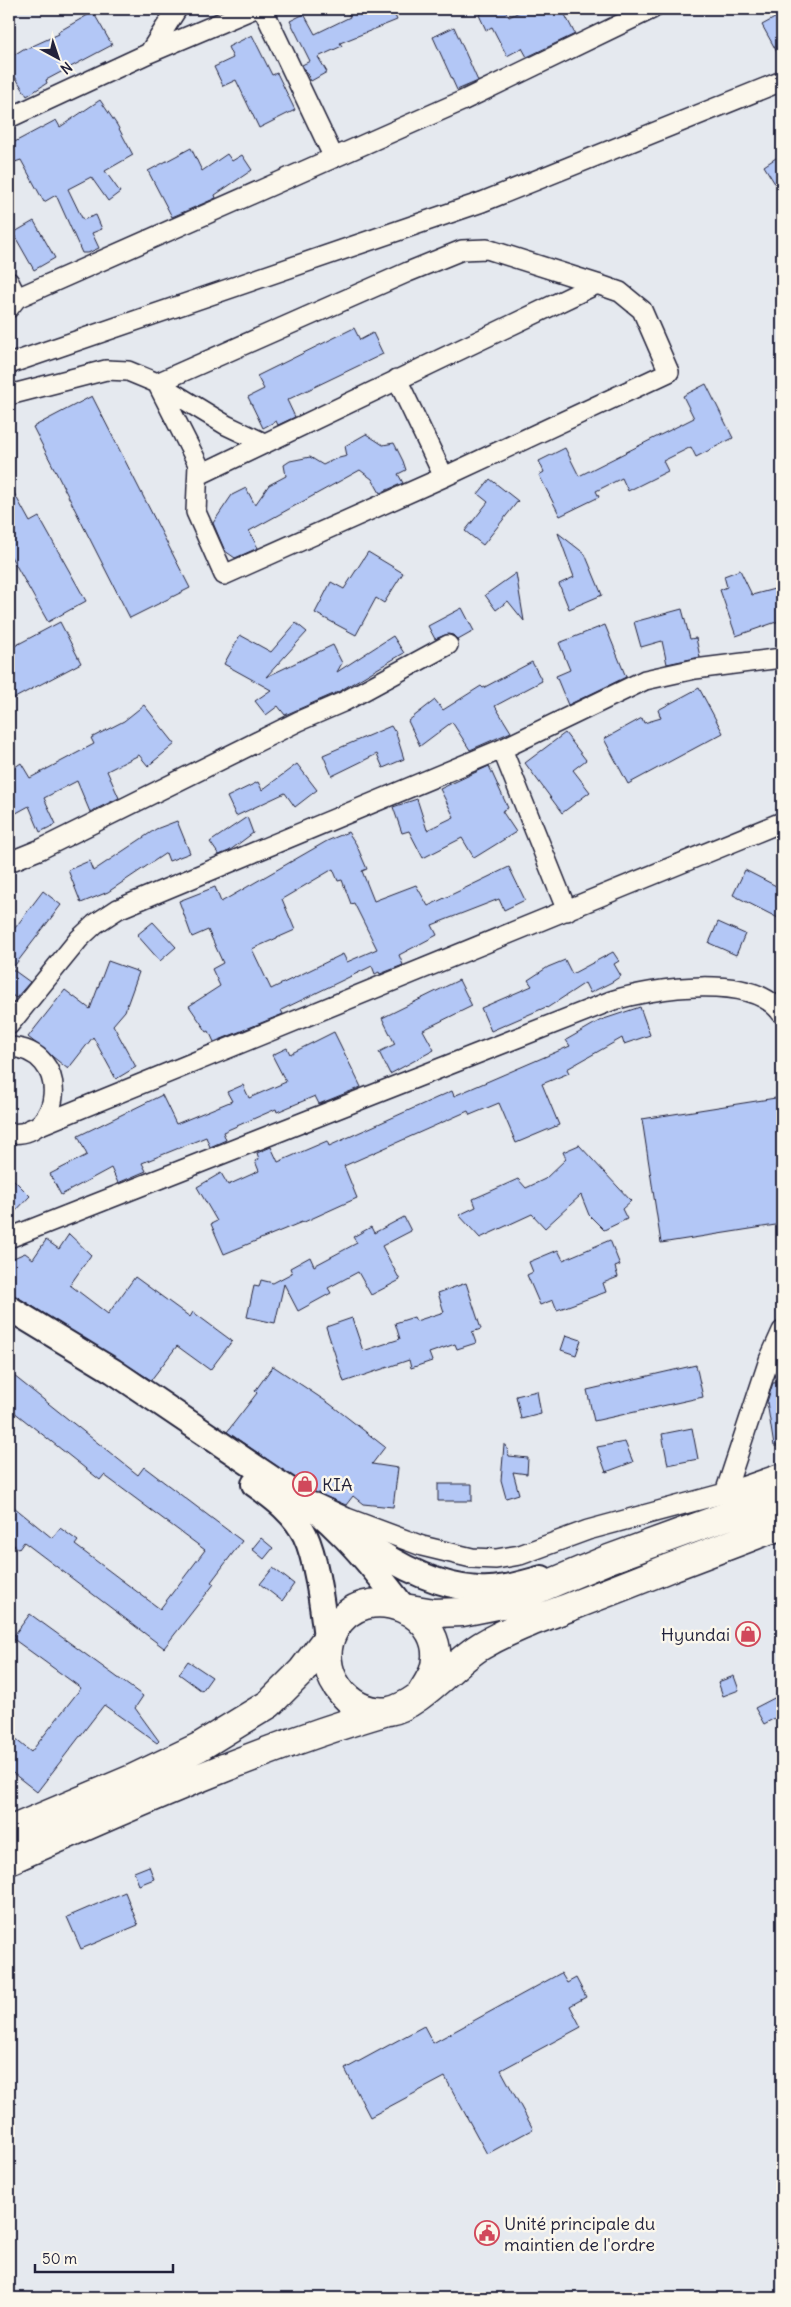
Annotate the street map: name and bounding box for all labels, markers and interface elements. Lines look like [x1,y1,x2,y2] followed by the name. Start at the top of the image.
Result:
[32,32,82,82] north arrow
[57,58,76,78] text: N
[292,1471,318,1497] shop icon: KIA
[322,1473,353,1496] place label: KIA
[735,1621,761,1647] shop icon: Hyundai
[661,1623,730,1646] place label: Hyundai
[504,2212,655,2256] place label: Unité principale du maintien de l'ordre
[474,2220,500,2246] public building icon: Unité principale du maintien de l'ordre
[35,2242,172,2274] scale bar
[42,2249,77,2268] text: 50 m

